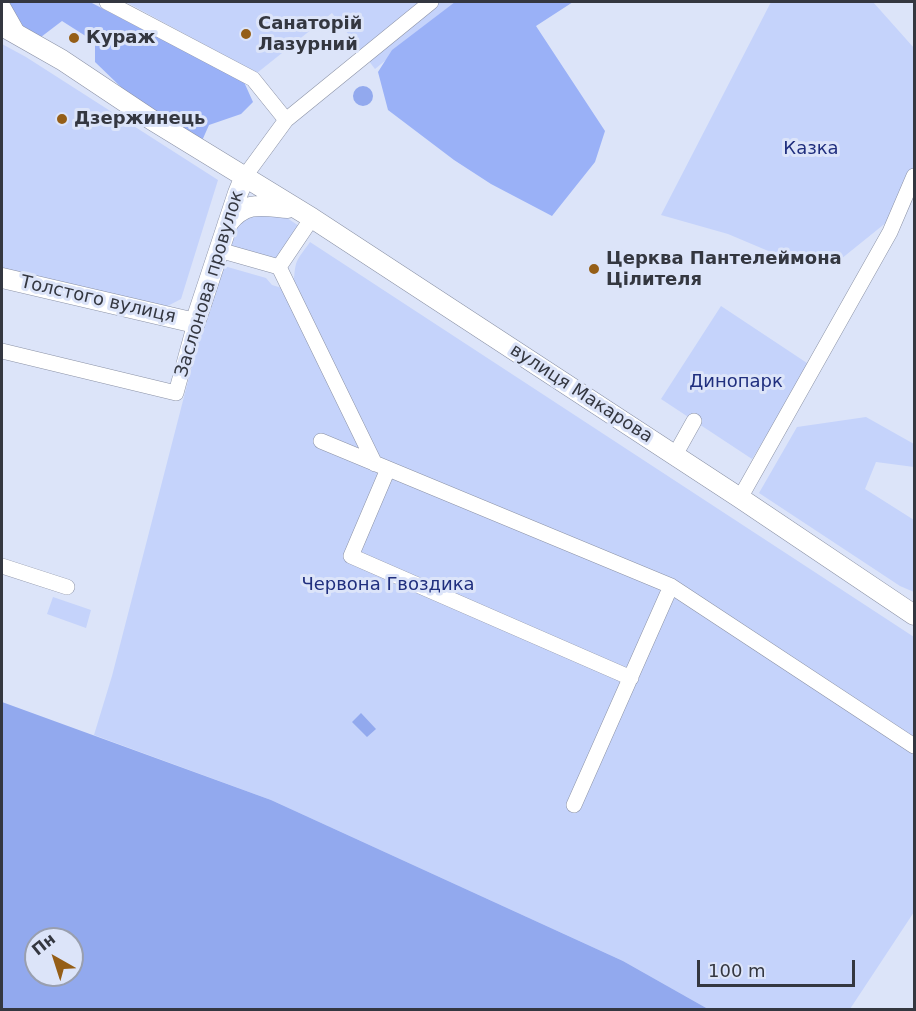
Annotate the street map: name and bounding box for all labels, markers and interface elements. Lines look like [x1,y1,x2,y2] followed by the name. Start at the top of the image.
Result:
[258,13,362,56] place label: Санаторій Лазурний
[86,27,155,49] place label: Кураж
[239,27,253,41] marker: Санаторій Лазурний
[67,31,81,45] marker: Кураж
[74,108,205,130] place label: Дзержинець
[55,112,69,126] marker: Дзержинець
[783,138,839,160] park label: Казка
[171,188,249,380] street label: Заслонова провулок
[606,248,842,290] place label: Церква Пантелеймона Цілителя
[587,262,601,276] marker: Церква Пантелеймона Цілителя
[18,272,178,328] street label: Толстого вулиця
[506,340,656,448] street label: вулиця Макарова
[689,371,783,393] park label: Динопарк
[301,574,475,596] park label: Червона Гвоздика
[24,927,84,987] north arrow
[28,929,59,959] text: Пн
[700,948,858,986] scale bar
[708,960,766,981] text: 100 m

